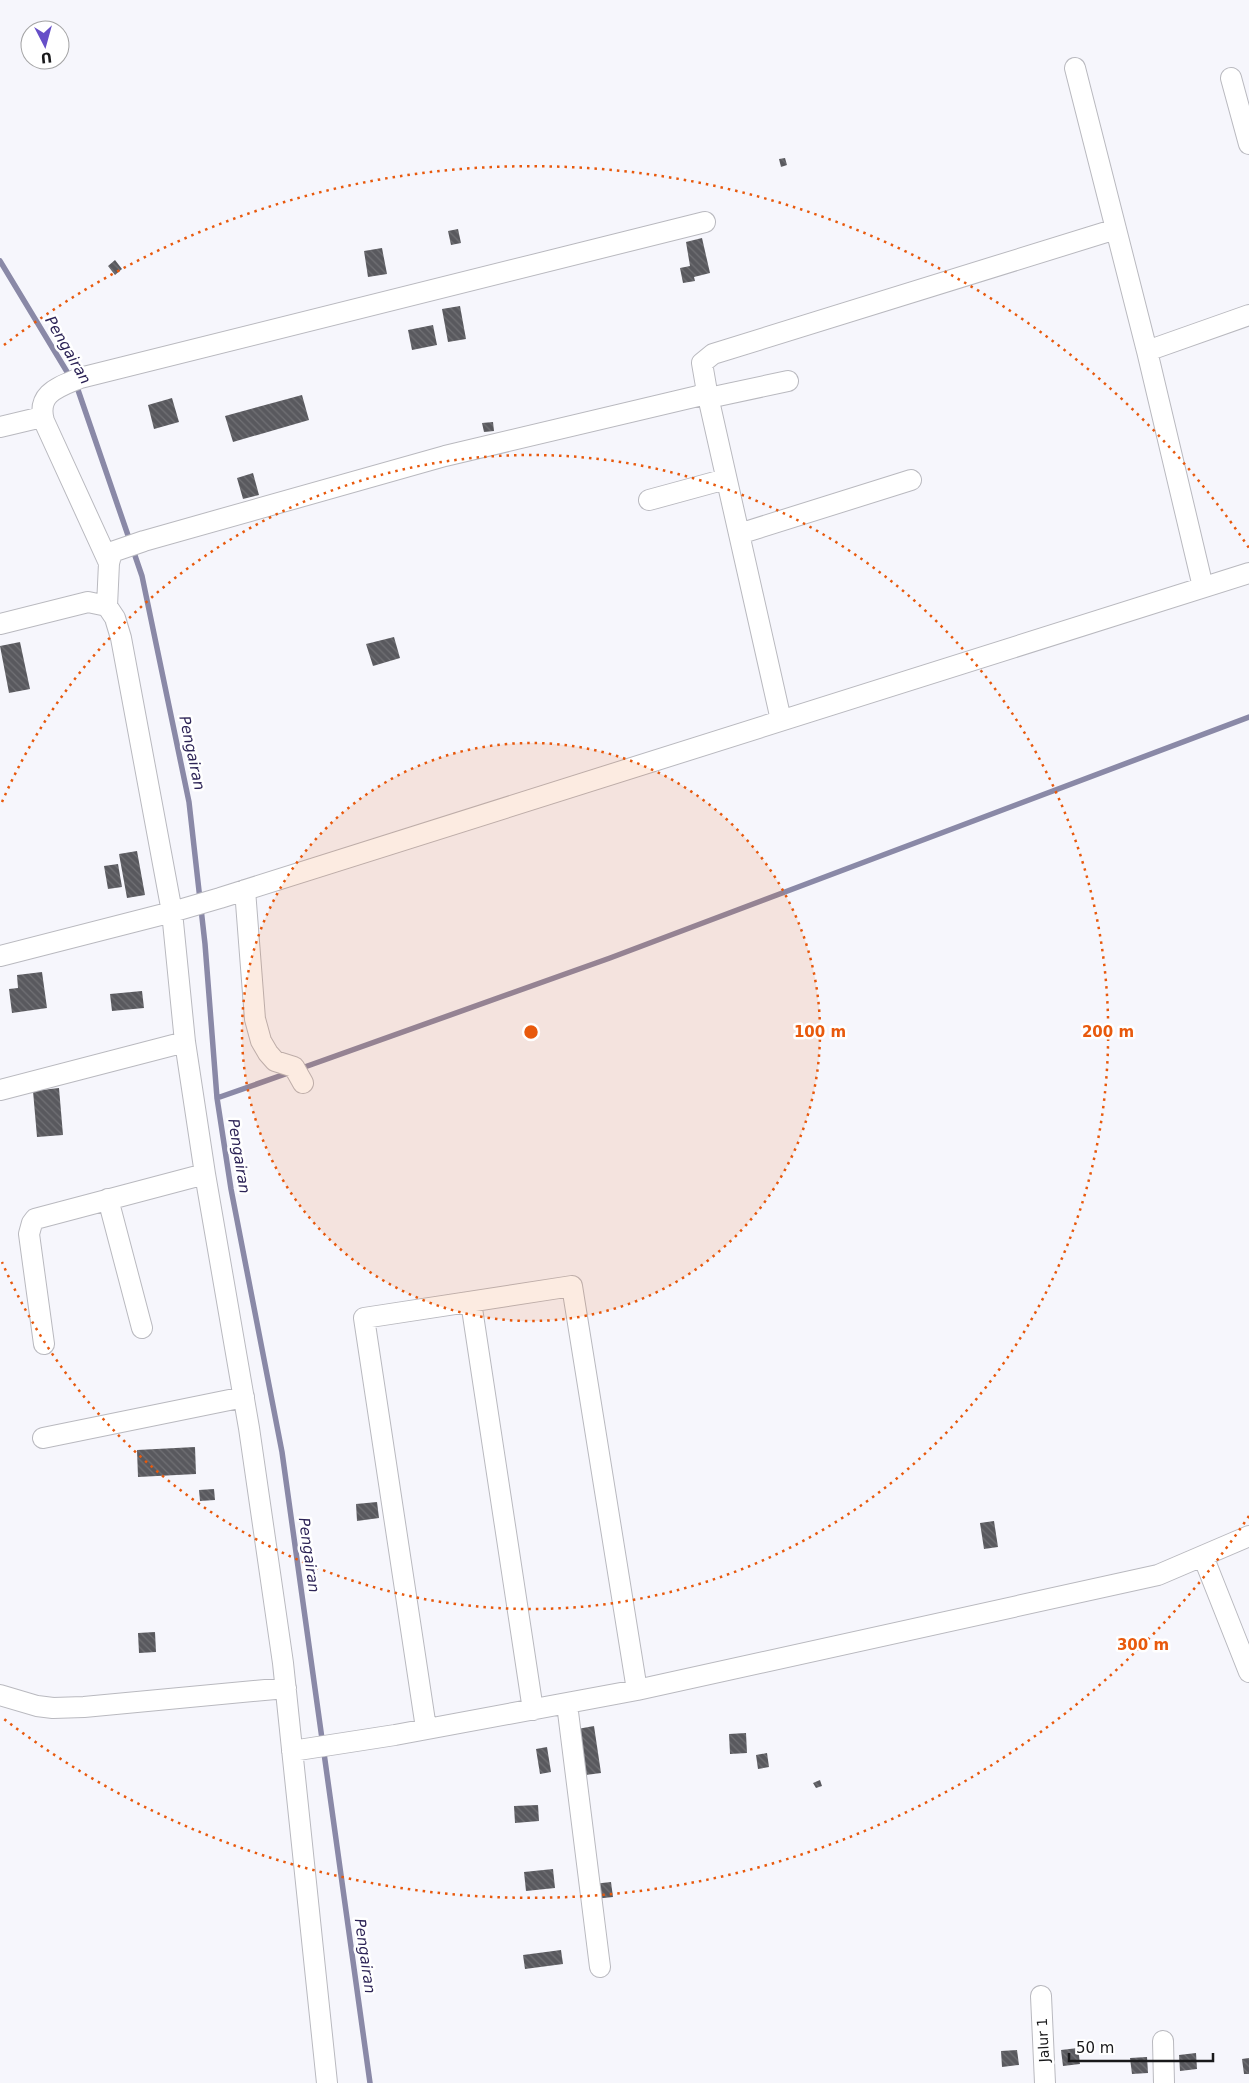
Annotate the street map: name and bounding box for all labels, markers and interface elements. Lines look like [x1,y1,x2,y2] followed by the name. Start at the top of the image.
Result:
[20,20,70,70] north arrow
[40,49,53,66] text: U
[41,313,95,387] water label: Pengairan
[175,714,209,792] water label: Pengairan
[522,1023,540,1041] centre of rings
[794,1023,846,1041] text: 100 m
[1082,1023,1134,1041] text: 200 m
[224,1117,254,1195] water label: Pengairan
[295,1516,323,1594] water label: Pengairan
[1117,1636,1169,1654] text: 300 m
[351,1917,379,1995] water label: Pengairan
[1034,2017,1052,2064] street label: Jalur 1
[1069,2030,1213,2062] scale bar
[1076,2039,1114,2057] text: 50 m

